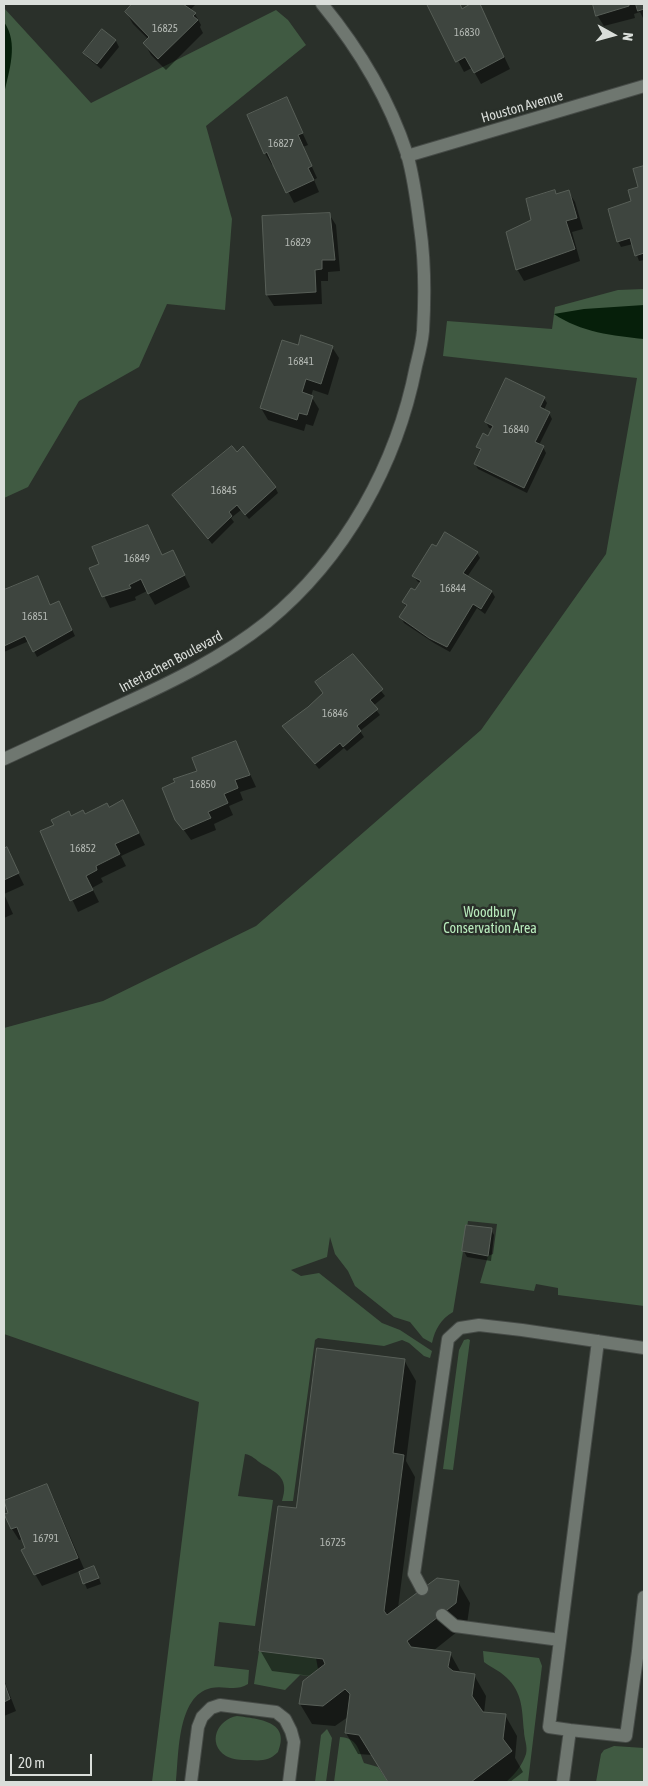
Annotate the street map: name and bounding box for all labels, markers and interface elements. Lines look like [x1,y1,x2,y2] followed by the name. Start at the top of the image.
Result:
[588,10,638,60] north arrow
[152,22,178,36] house number: 16825
[454,26,480,40] house number: 16830
[619,32,636,42] text: N
[479,87,565,127] street label: Houston Avenue
[268,137,294,151] house number: 16827
[285,236,311,250] house number: 16829
[288,355,314,369] house number: 16841
[503,423,529,437] house number: 16840
[211,484,237,498] house number: 16845
[124,552,150,566] house number: 16849
[440,582,466,596] house number: 16844
[22,610,48,624] house number: 16851
[116,628,226,696] street label: Interlachen Boulevard
[322,707,348,721] house number: 16846
[190,778,216,792] house number: 16850
[70,842,96,856] house number: 16852
[443,905,537,938] park label: Woodbury Conservation Area
[33,1532,59,1546] house number: 16791
[320,1536,346,1550] house number: 16725
[12,1744,95,1776] scale bar
[18,1754,45,1771] text: 20 m

